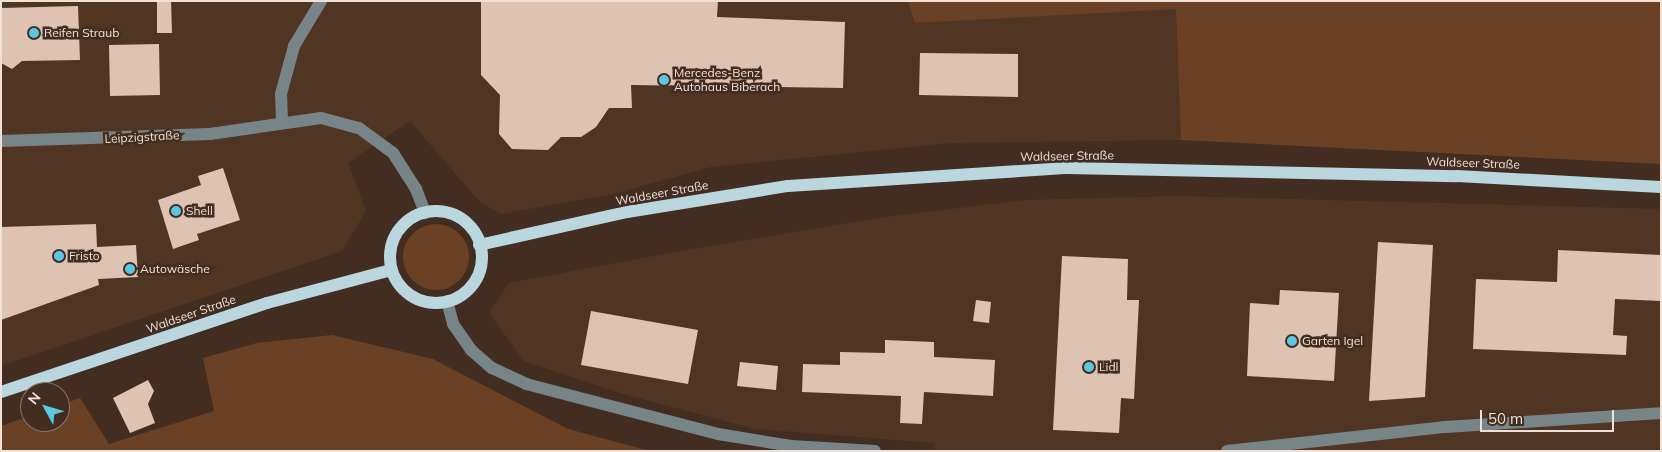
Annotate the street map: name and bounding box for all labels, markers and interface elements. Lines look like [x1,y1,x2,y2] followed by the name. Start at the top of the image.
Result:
[44,26,119,40] place label: Reifen Straub
[28,27,40,39] marker: Reifen Straub
[674,66,780,94] place label: Mercedes-Benz Autohaus Biberach
[658,74,670,86] marker: Mercedes-Benz Autohaus Biberach
[104,128,180,146] street label: Leipzigstraße
[1020,148,1114,164] street label: Waldseer Straße
[1426,154,1520,172] street label: Waldseer Straße
[615,178,709,208] street label: Waldseer Straße
[186,204,213,218] place label: Shell
[170,205,182,217] marker: Shell
[69,249,100,263] place label: Fristo
[53,250,65,262] marker: Fristo
[140,262,210,276] place label: Autowäsche
[124,263,136,275] marker: Autowäsche
[144,292,238,336] street label: Waldseer Straße
[1302,334,1363,348] place label: Garten Igel
[1286,335,1298,347] marker: Garten Igel
[1099,360,1118,374] place label: Lidl
[1083,361,1095,373] marker: Lidl
[20,382,70,432] north arrow
[24,388,44,408] text: N
[1482,400,1616,432] scale bar
[1488,409,1523,428] text: 50 m

